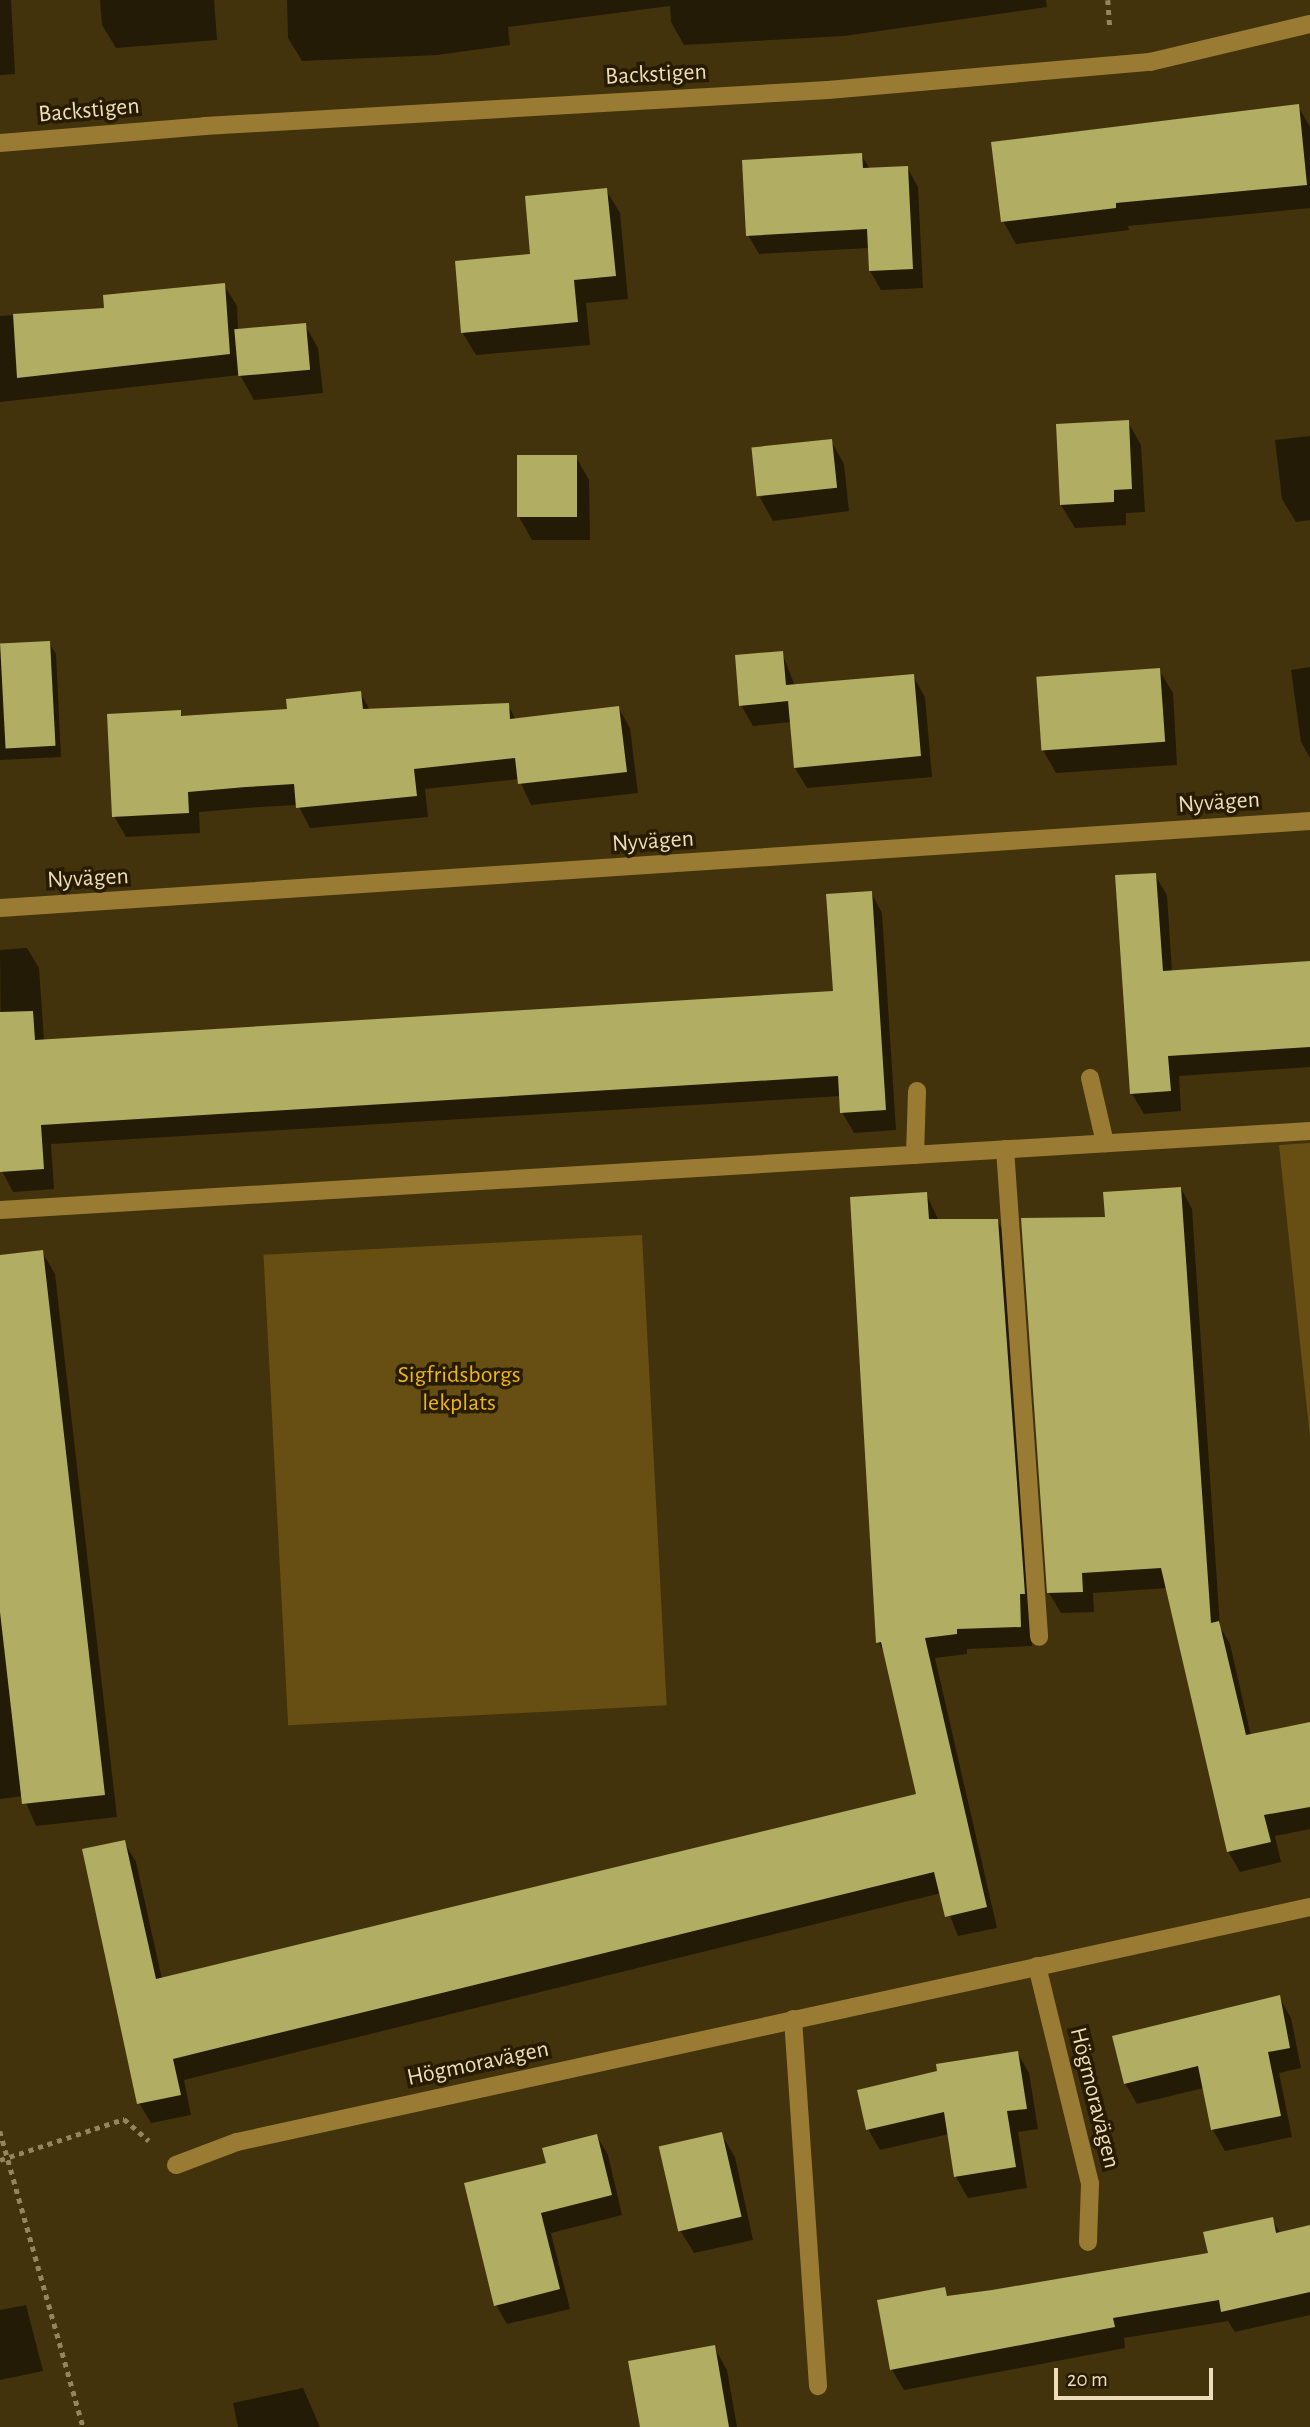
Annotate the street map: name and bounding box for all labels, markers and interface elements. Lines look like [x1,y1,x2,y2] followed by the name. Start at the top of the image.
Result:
[605,58,707,92] street label: Backstigen
[37,92,141,130] street label: Backstigen
[1177,786,1261,820] street label: Nyvägen
[611,825,695,859] street label: Nyvägen
[46,862,130,896] street label: Nyvägen
[397,1362,521,1418] park label: Sigfridsborgs lekplats
[1063,2024,1125,2172] street label: Högmoravägen
[404,2035,552,2093] street label: Högmoravägen
[1058,2354,1217,2398] scale bar
[1067,2369,1108,2390] text: 20 m

